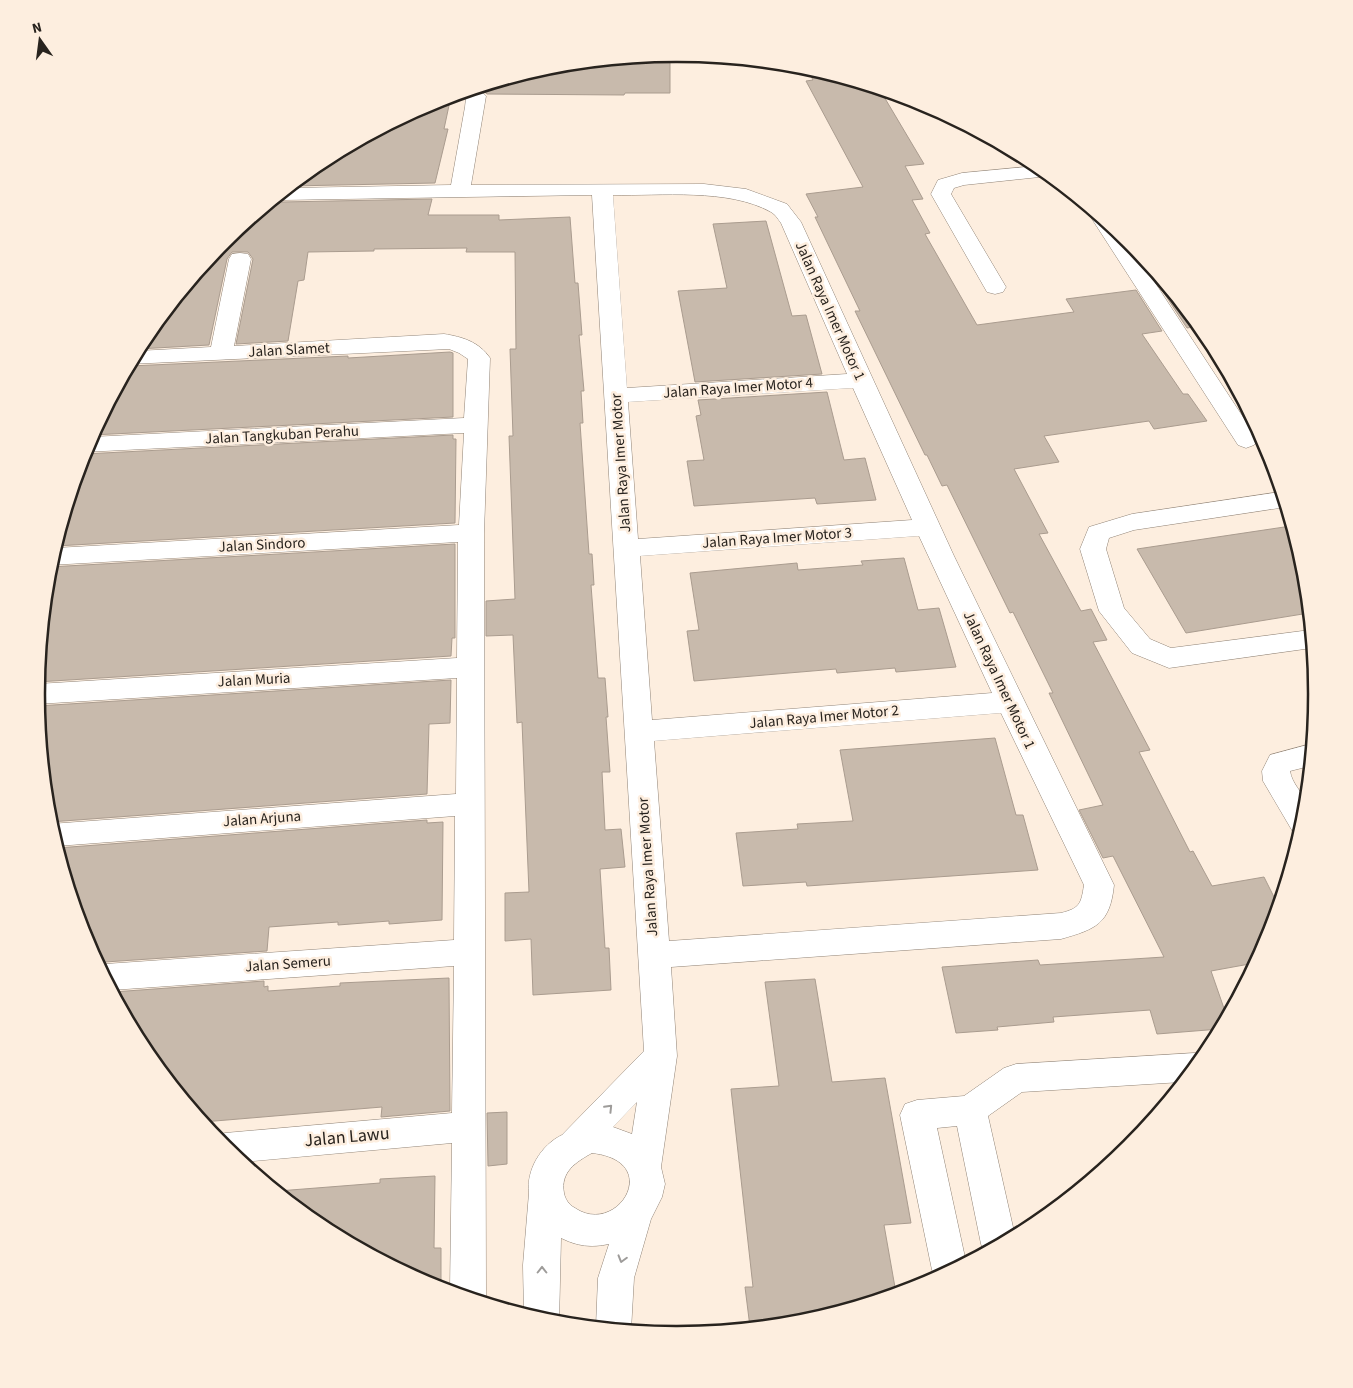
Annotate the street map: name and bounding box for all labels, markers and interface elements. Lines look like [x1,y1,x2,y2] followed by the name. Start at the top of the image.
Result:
[15,15,65,65] north arrow
[30,18,44,39] text: N
[790,238,870,384] street label: Jalan Raya Imer Motor 1
[248,337,330,363] street label: Jalan Slamet
[662,372,814,404] street label: Jalan Raya Imer Motor 4
[606,392,636,533] street label: Jalan Raya Imer Motor
[204,420,360,450] street label: Jalan Tangkuban Perahu
[701,522,853,554] street label: Jalan Raya Imer Motor 3
[218,532,306,558] street label: Jalan Sindoro
[958,608,1040,752] street label: Jalan Raya Imer Motor 1
[217,668,291,692] street label: Jalan Muria
[748,700,900,734] street label: Jalan Raya Imer Motor 2
[633,796,663,937] street label: Jalan Raya Imer Motor
[222,806,302,832] street label: Jalan Arjuna
[244,951,332,977] street label: Jalan Semeru
[603,1105,612,1114] one-way arrow
[303,1121,391,1153] street label: Jalan Lawu
[617,1255,628,1263] one-way arrow
[537,1266,547,1274] one-way arrow

